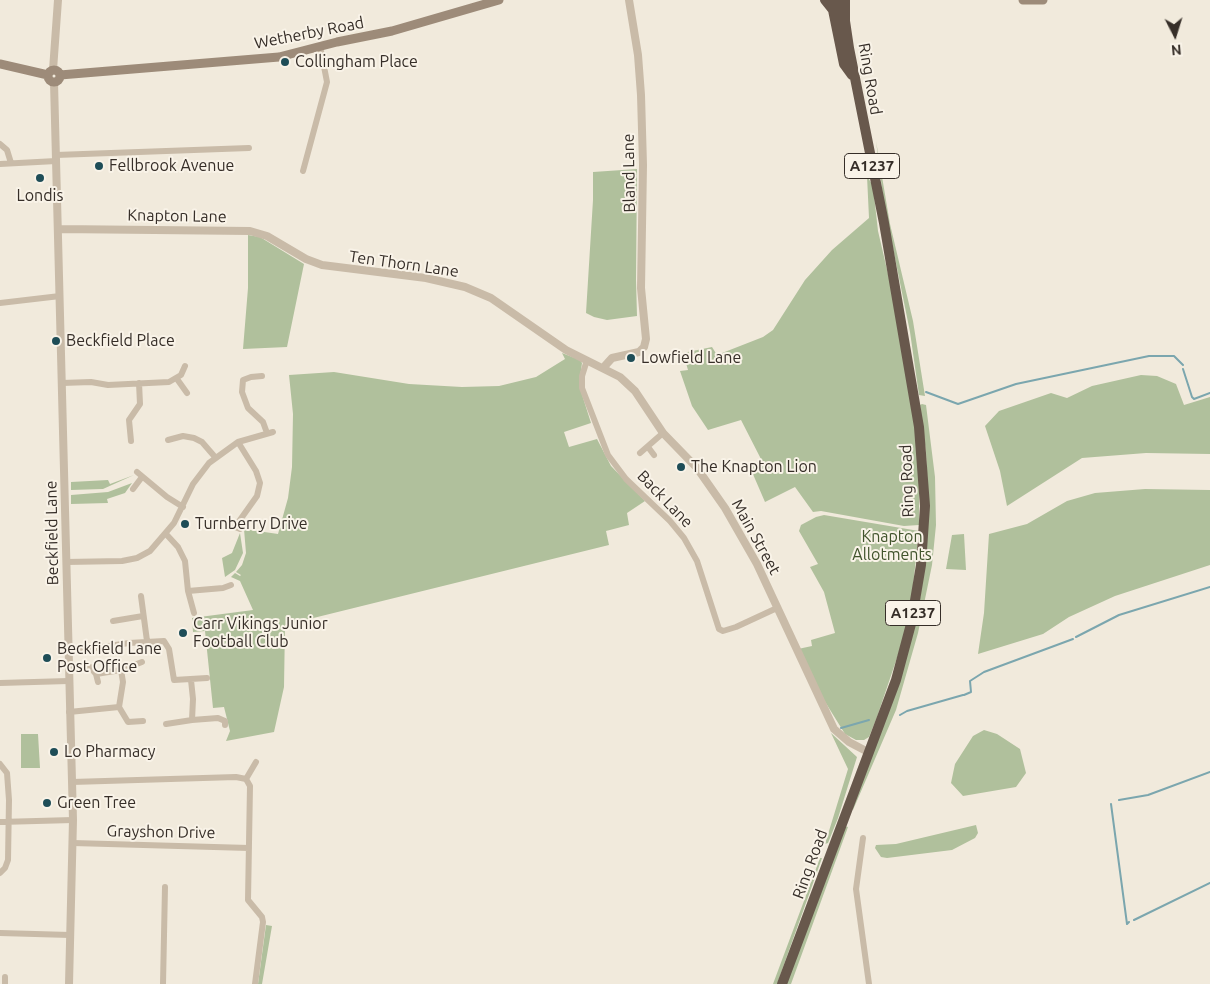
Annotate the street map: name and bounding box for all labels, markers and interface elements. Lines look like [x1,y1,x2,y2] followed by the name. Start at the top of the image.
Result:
[1150,10,1200,60] north arrow
[253,13,365,53] street label: Wetherby Road
[854,42,886,116] street label: Ring Road
[1170,42,1182,58] text: N
[295,52,418,72] place label: Collingham Place
[279,56,291,68] marker: Collingham Place
[619,133,639,213] street label: Bland Lane
[844,154,900,178] road number: A1237
[109,156,234,176] place label: Fellbrook Avenue
[93,160,105,172] marker: Fellbrook Avenue
[34,172,46,184] marker: Londis
[17,186,63,206] place label: Londis
[127,206,227,226] street label: Knapton Lane
[348,247,460,281] street label: Ten Thorn Lane
[66,331,175,351] place label: Beckfield Place
[50,335,62,347] marker: Beckfield Place
[641,348,741,368] place label: Lowfield Lane
[625,352,637,364] marker: Lowfield Lane
[896,444,918,518] street label: Ring Road
[691,457,817,477] place label: The Knapton Lion
[675,461,687,473] marker: The Knapton Lion
[633,466,697,532] street label: Back Lane
[41,480,63,586] street label: Beckfield Lane
[727,496,785,578] street label: Main Street
[195,514,308,534] place label: Turnberry Drive
[179,518,191,530] marker: Turnberry Drive
[852,527,932,565] park label: Knapton Allotments
[886,600,940,626] road number: A1237
[193,614,328,652] place label: Carr Vikings Junior Football Club
[177,627,189,639] marker: Carr Vikings Junior Football Club
[57,639,162,677] place label: Beckfield Lane Post Office
[41,652,53,664] marker: Beckfield Lane Post Office
[64,742,156,762] place label: Lo Pharmacy
[48,746,60,758] marker: Lo Pharmacy
[57,793,136,813] place label: Green Tree
[41,797,53,809] marker: Green Tree
[107,821,215,843] street label: Grayshon Drive
[789,827,831,901] street label: Ring Road

